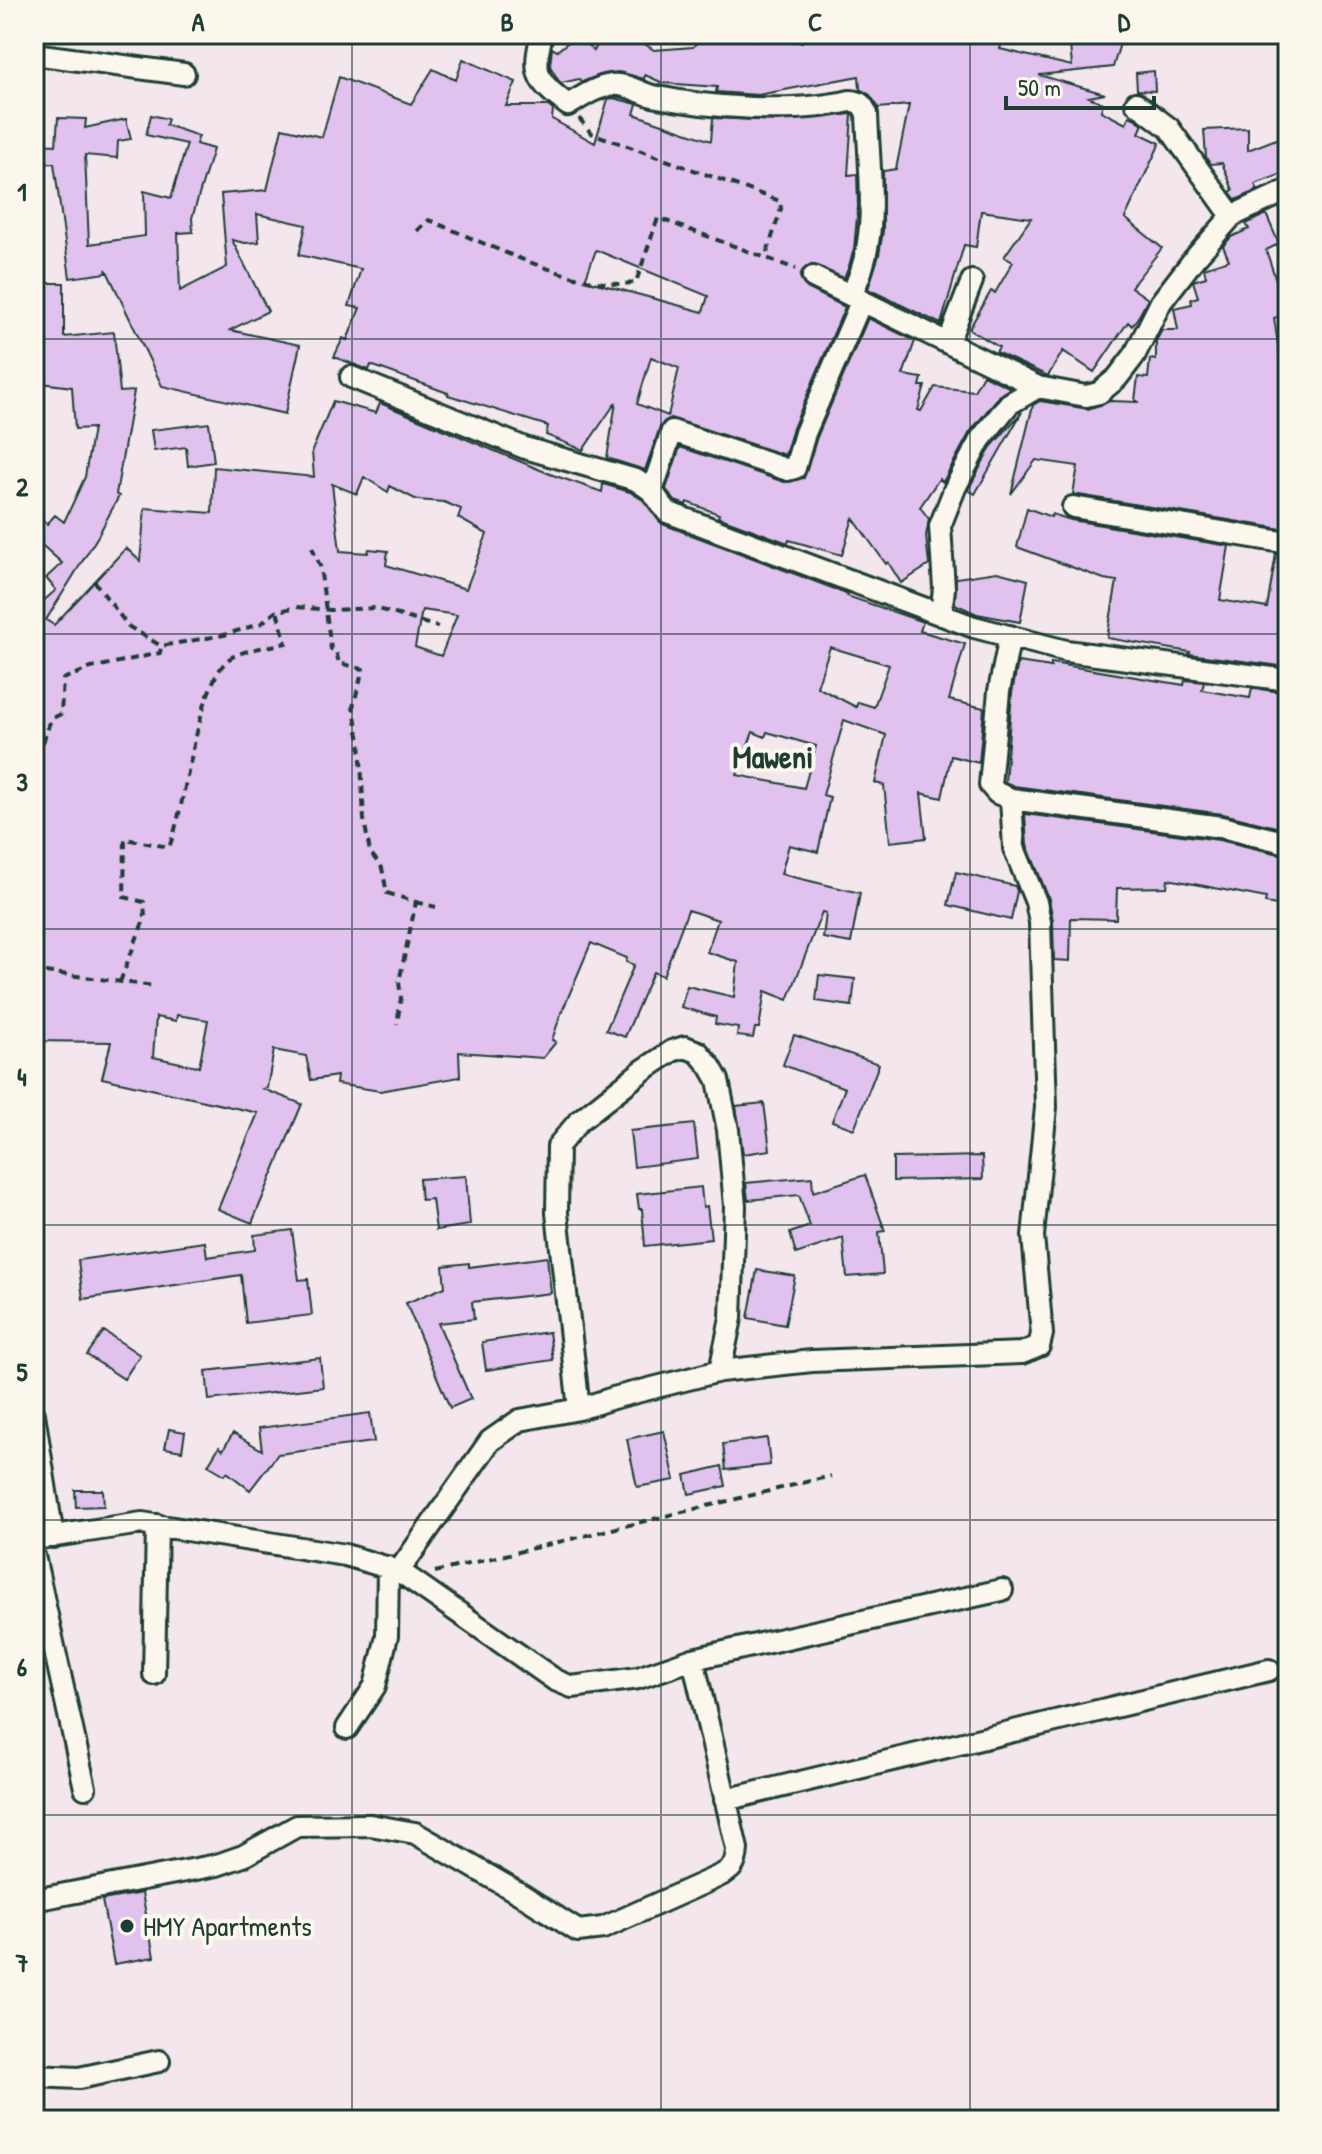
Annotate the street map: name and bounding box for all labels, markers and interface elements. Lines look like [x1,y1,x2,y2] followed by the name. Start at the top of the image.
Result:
[192,4,205,39] text: A
[500,4,514,39] text: B
[808,4,822,39] text: C
[1118,4,1131,39] text: D
[1006,60,1154,110] scale bar
[1018,71,1061,103] text: 50 m
[17,174,27,209] text: 1
[16,469,29,504] text: 2
[733,735,813,778] district label: Maweni
[16,764,28,799] text: 3
[17,1059,27,1094] text: 4
[17,1354,28,1389] text: 5
[17,1649,28,1684] text: 6
[143,1907,312,1945] place label: HMY Apartments
[118,1917,136,1935] marker: HMY Apartments
[15,1945,29,1980] text: 7

